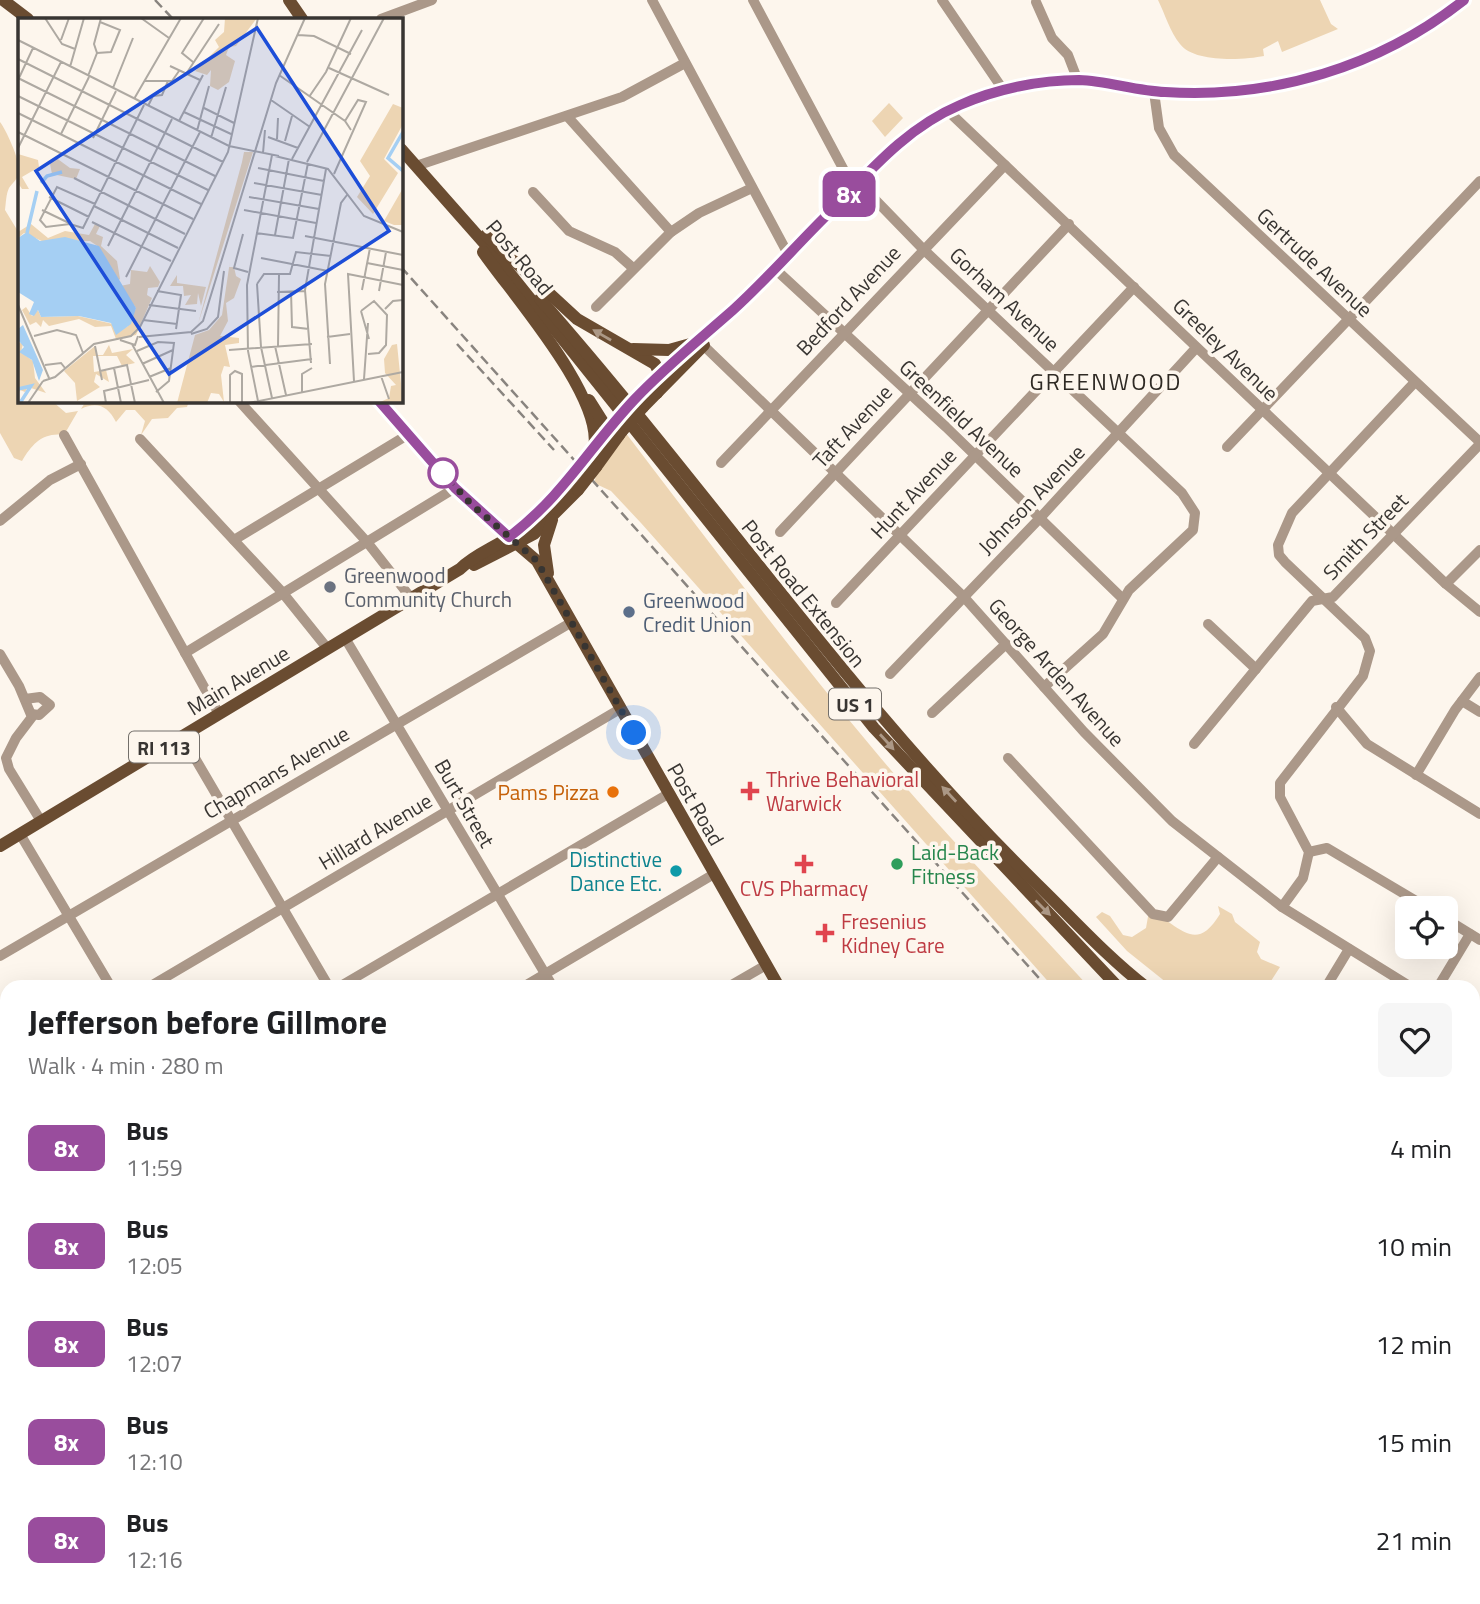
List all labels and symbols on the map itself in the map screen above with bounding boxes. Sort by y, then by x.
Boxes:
inset map [18,18,402,402]
line badge: 8x [818,171,880,217]
street label: Gertrude Avenue [1250,200,1380,324]
street label: Post Road [479,212,561,302]
street label: Bedford Avenue [788,238,908,362]
street label: Gorham Avenue [943,239,1067,359]
street label: Greeley Avenue [1166,290,1286,408]
one-way arrow [593,329,612,342]
street label: Greenfield Avenue [892,351,1032,485]
district label: GREENWOOD [1030,364,1182,399]
street label: Taft Avenue [805,377,899,475]
street label: Johnson Avenue [970,437,1092,561]
street label: Hunt Avenue [862,440,964,546]
unlabelled marker [428,458,458,488]
street label: Smith Street [1315,485,1415,587]
street label: Post Road Extension [734,512,874,674]
place label: Greenwood Community Church [344,559,512,615]
marker: Greenwood Community Church [322,579,338,595]
place label: Greenwood Credit Union [643,584,751,640]
street label: George Arden Avenue [981,590,1133,754]
marker: Greenwood Credit Union [621,604,637,620]
street label: Main Avenue [181,637,295,723]
road number: US 1 [829,688,881,720]
your location [616,715,651,750]
street label: Chapmans Avenue [197,717,355,827]
road number: RI 113 [129,732,199,762]
one-way arrow [878,733,894,750]
street label: Burt Street [427,753,504,854]
street label: Post Road [659,757,733,851]
place label: Thrive Behavioral Warwick [766,763,919,819]
place label: Pams Pizza [498,776,599,808]
marker: Thrive Behavioral Warwick [740,781,760,801]
street label: Hillard Avenue [312,784,438,878]
marker: Pams Pizza [605,784,621,800]
one-way arrow [942,786,958,803]
place label: Laid-Back Fitness [911,836,999,892]
place label: Distinctive Dance Etc. [569,843,662,899]
marker: CVS Pharmacy [796,856,812,872]
marker: Laid-Back Fitness [889,856,905,872]
marker: Distinctive Dance Etc. [668,863,684,879]
place label: CVS Pharmacy [740,872,868,904]
one-way arrow [1034,899,1051,915]
place label: Fresenius Kidney Care [841,905,945,961]
marker: Fresenius Kidney Care [815,923,835,943]

